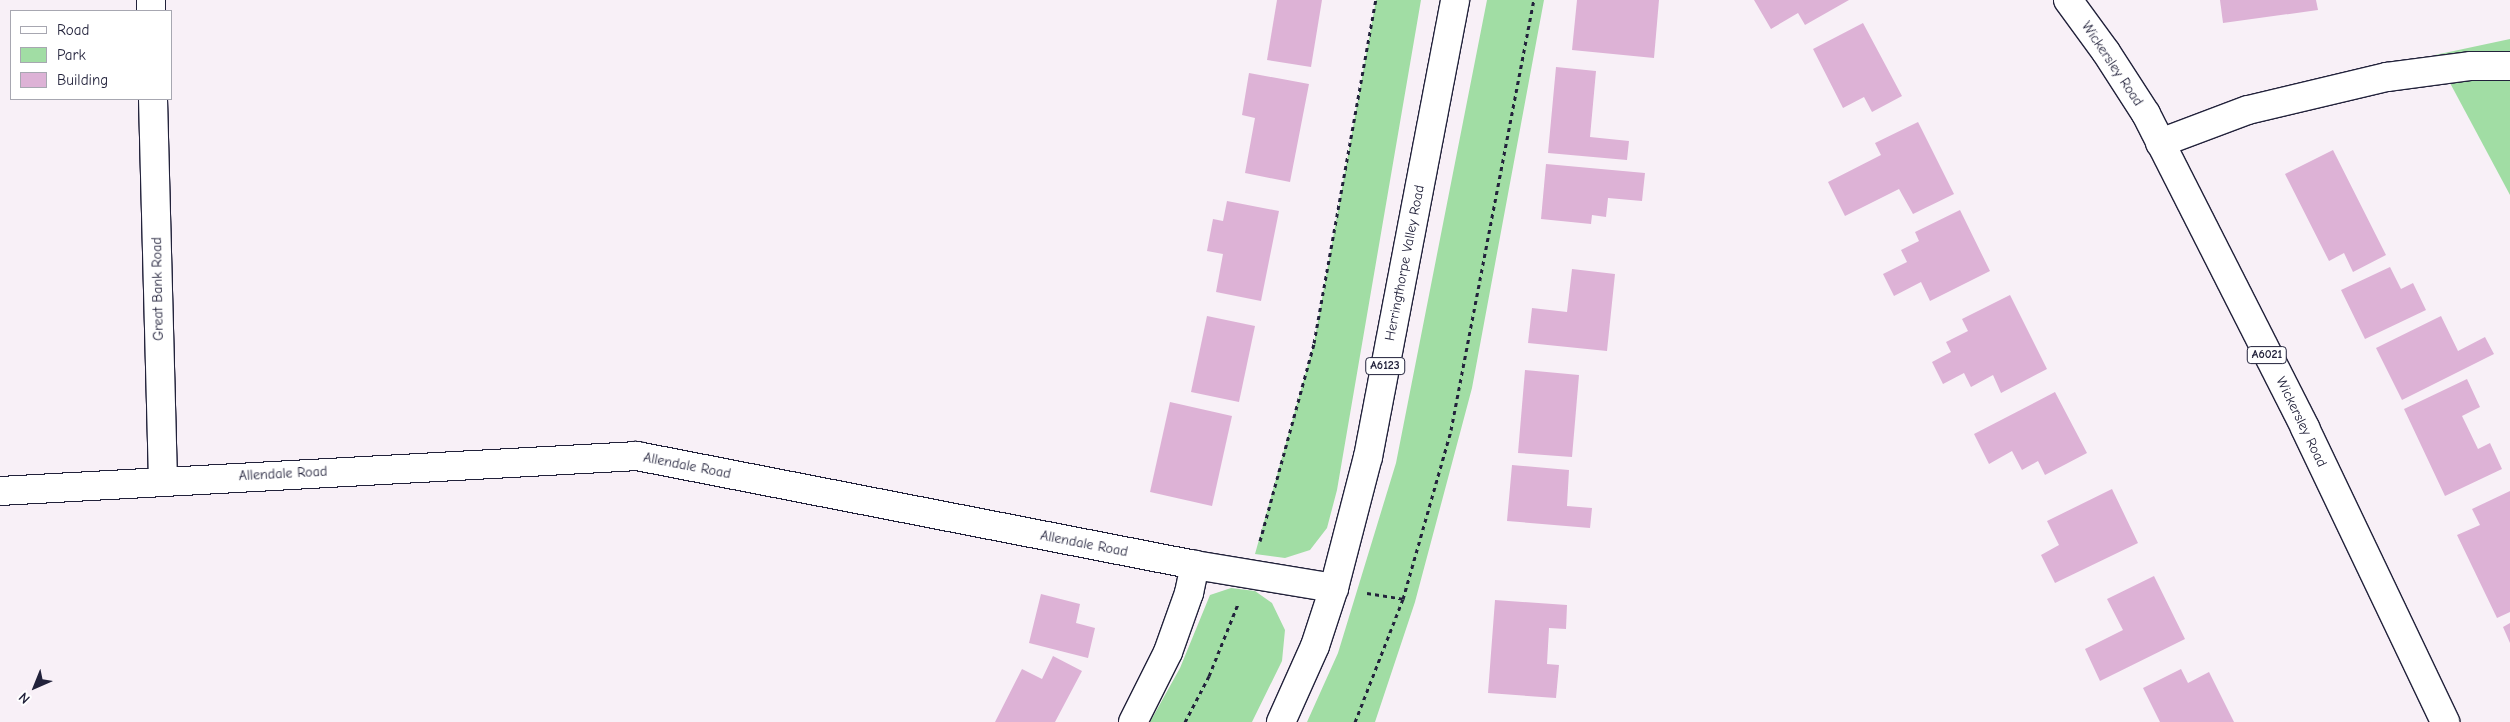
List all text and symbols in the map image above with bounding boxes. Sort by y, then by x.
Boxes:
legend [10,10,172,100]
street label: Wickersley Road [2078,19,2146,109]
text: Road [57,21,89,39]
text: Park [57,46,86,64]
text: Building [57,71,108,89]
street label: Herringthorpe Valley Road [1382,184,1428,342]
street label: Great Bank Road [149,237,167,341]
road number: A6021 [2246,346,2288,364]
road number: A6123 [1365,356,1405,376]
street label: Wickersley Road [2272,374,2330,470]
street label: Allendale Road [642,449,732,483]
street label: Allendale Road [238,463,328,485]
street label: Allendale Road [1039,527,1129,561]
north arrow [10,662,60,712]
text: N [15,689,33,707]

